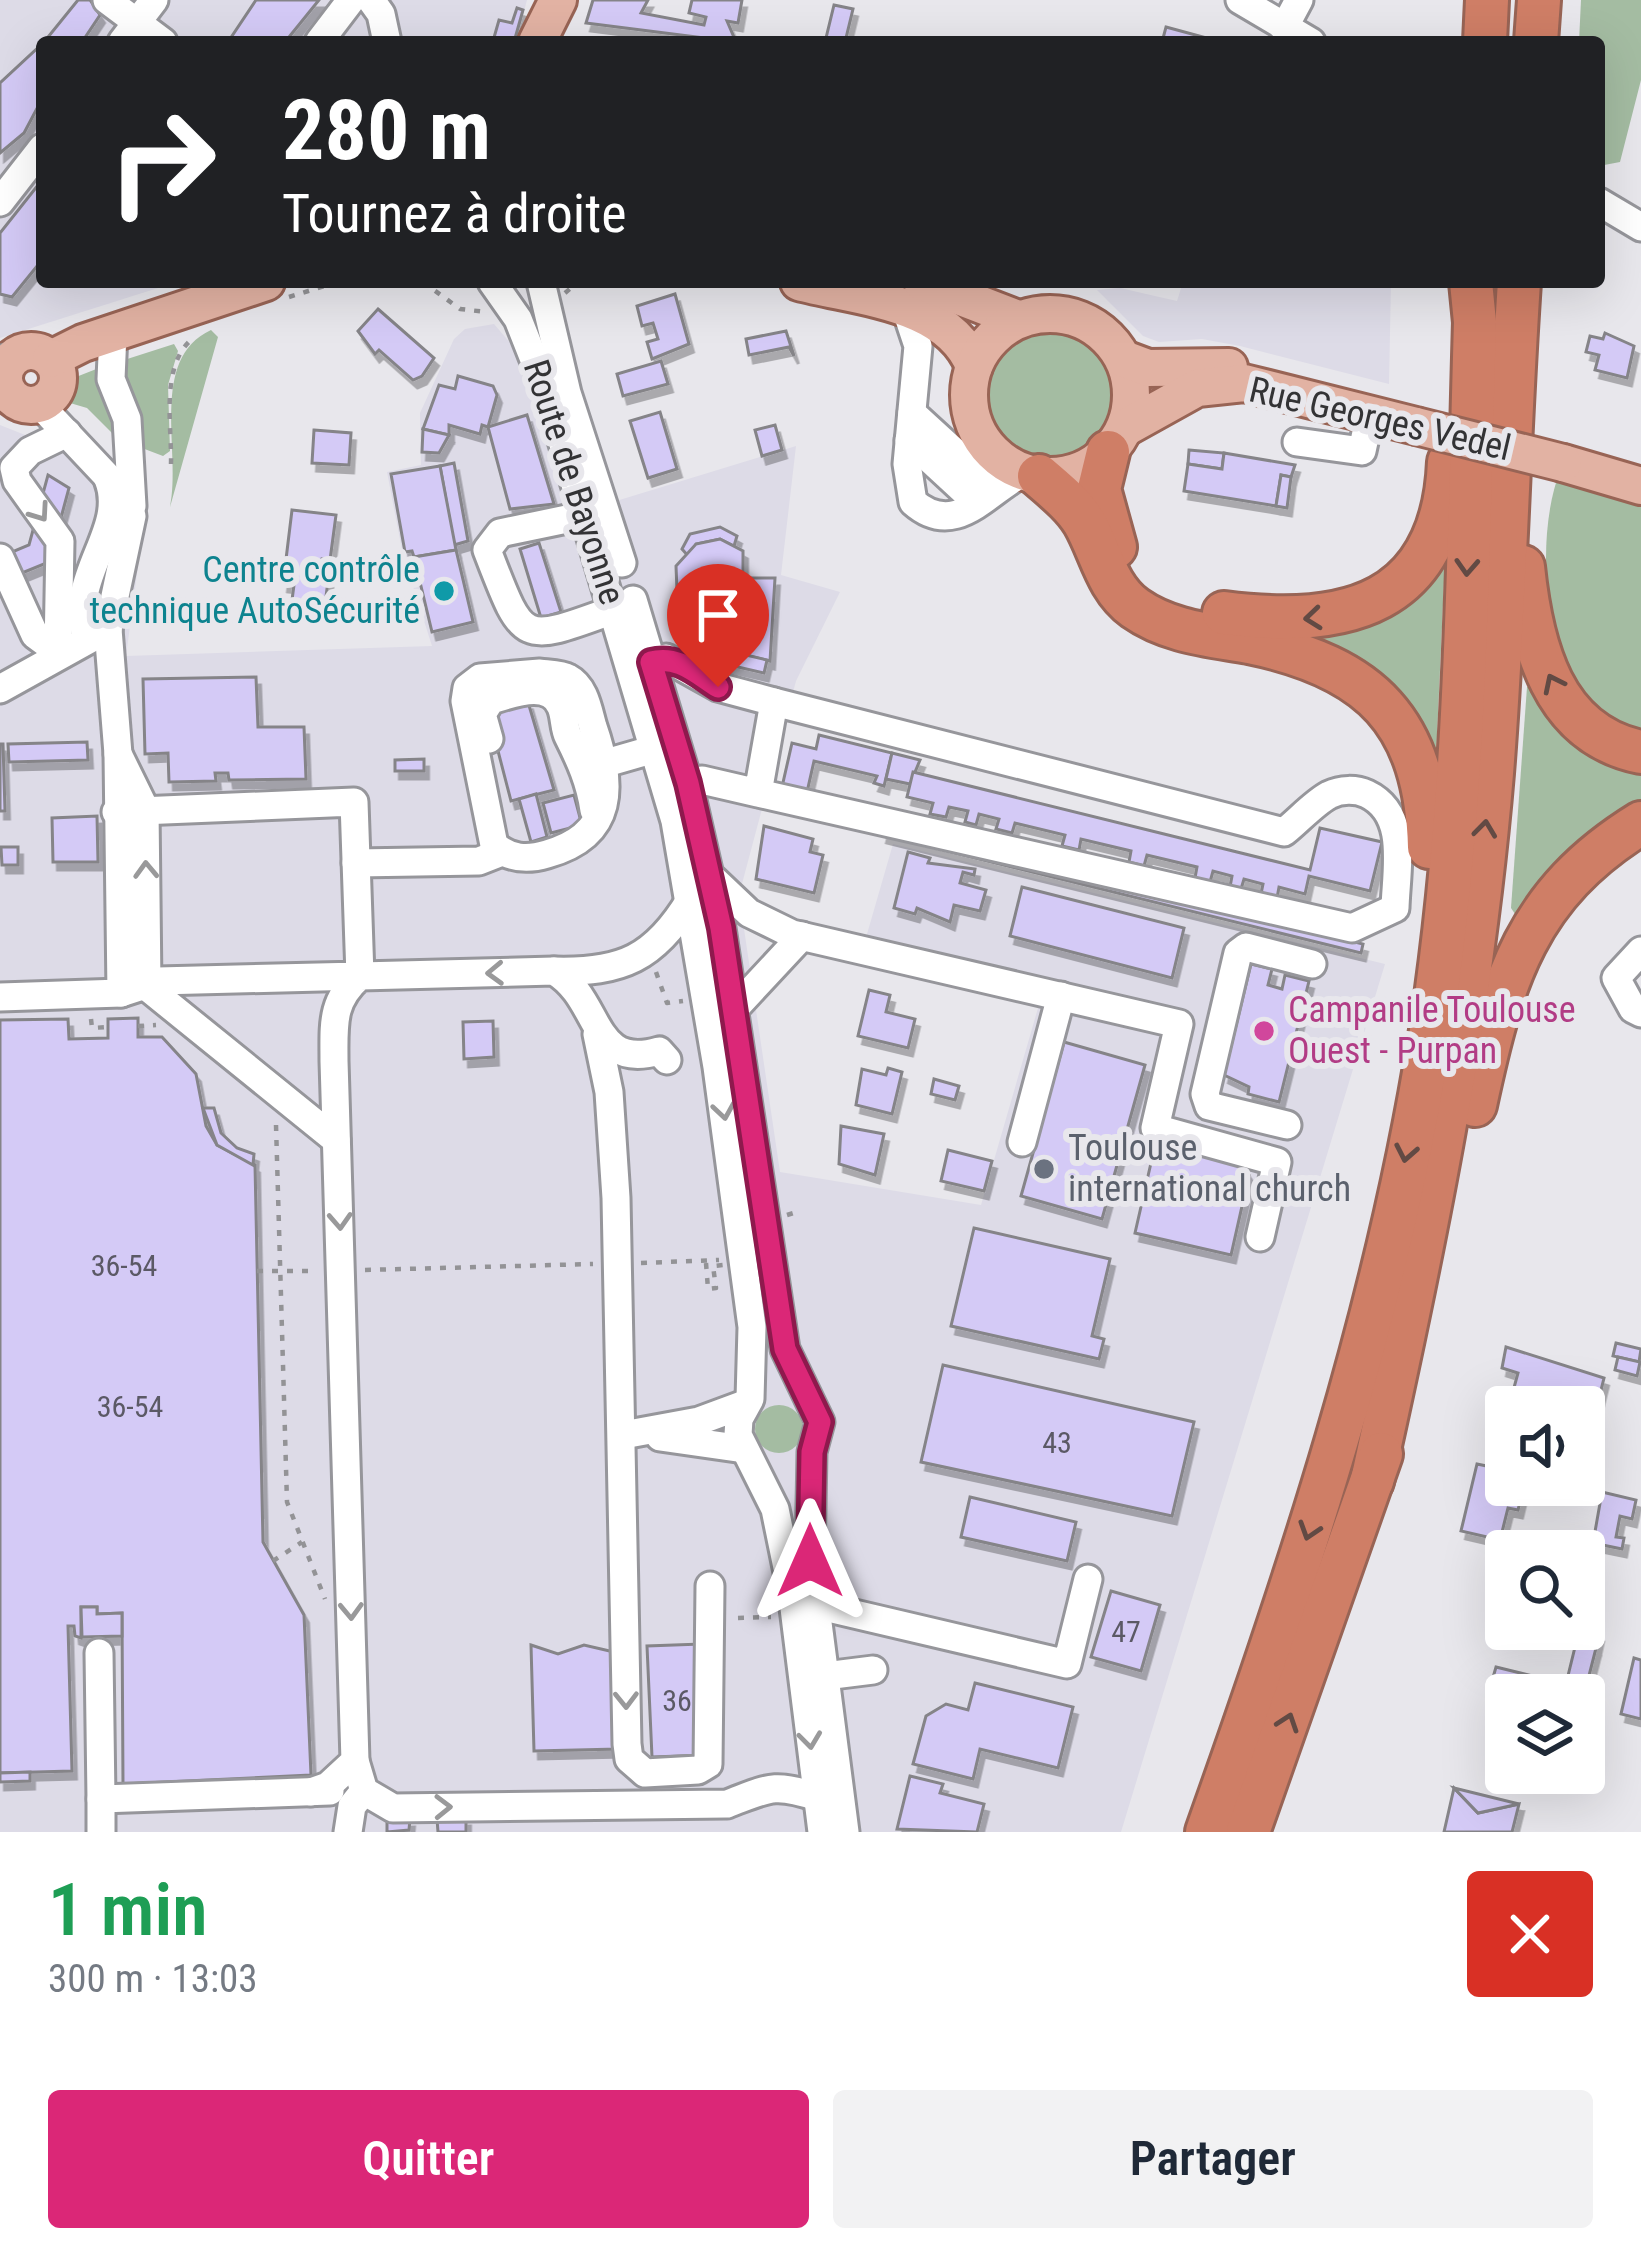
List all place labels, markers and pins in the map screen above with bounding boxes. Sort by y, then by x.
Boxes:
place label: Centre contrôle technique AutoSécurité [90,549,420,632]
pin [667,564,769,687]
marker: Centre contrôle technique AutoSécurité [431,578,457,604]
place label: Campanile Toulouse Ouest - Purpan [1288,989,1576,1072]
marker: Campanile Toulouse Ouest - Purpan [1251,1018,1277,1044]
place label: Toulouse international church [1068,1127,1351,1210]
marker: Toulouse international church [1031,1156,1057,1182]

